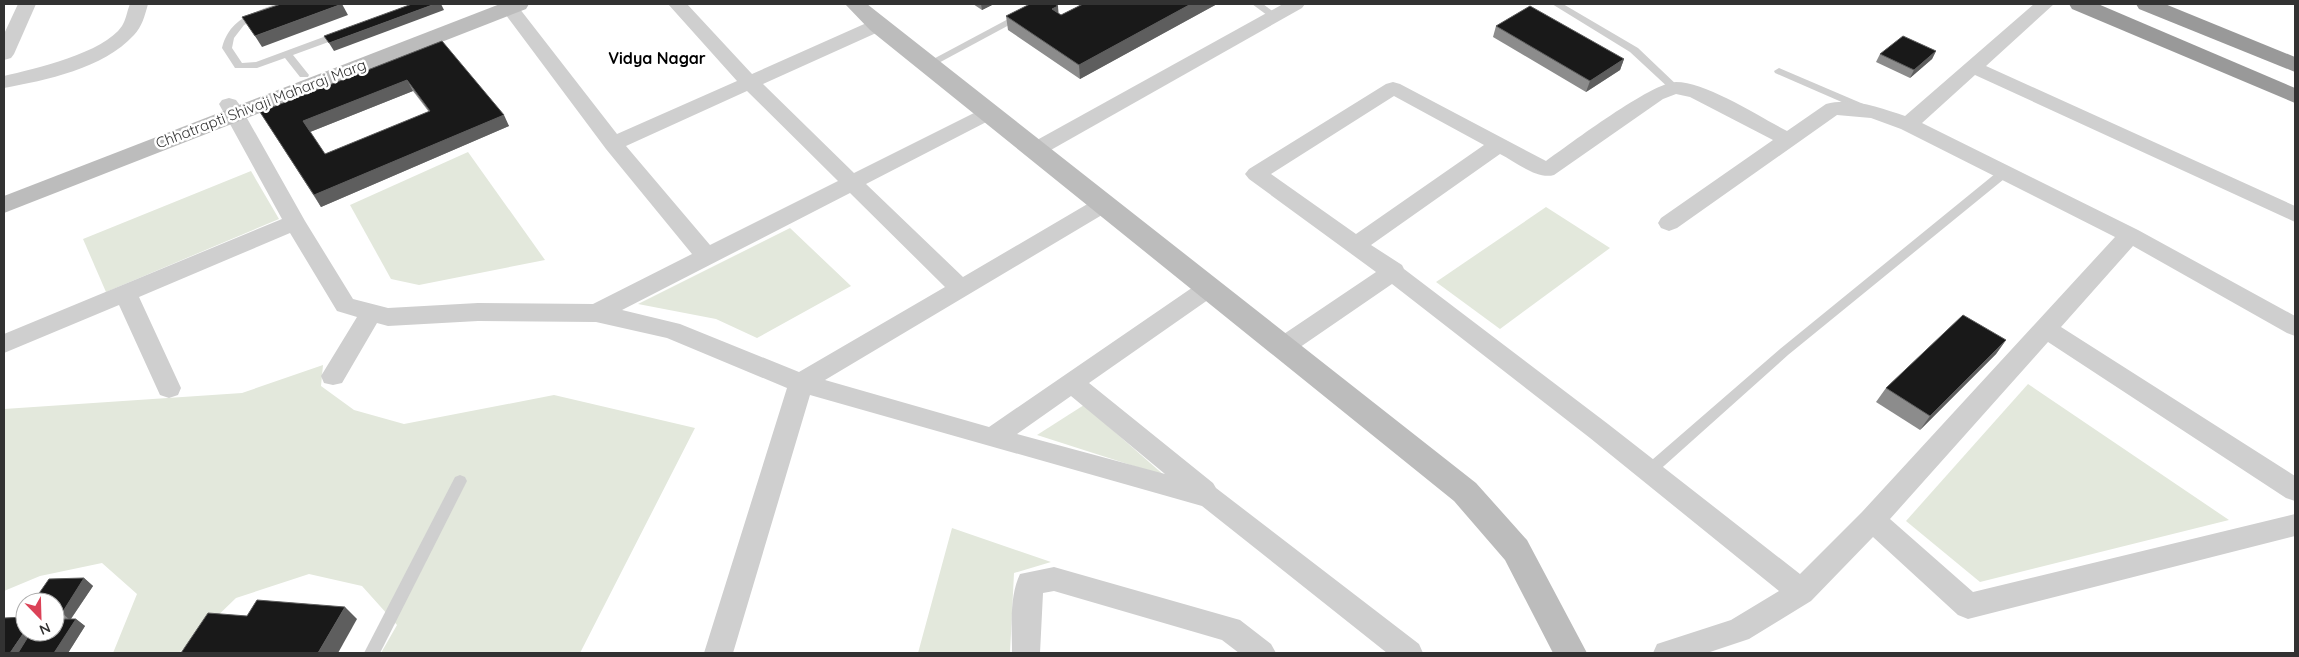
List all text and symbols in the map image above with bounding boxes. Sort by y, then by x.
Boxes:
district label: Vidya Nagar [608,48,706,68]
street label: Chhatrapti Shivaji Maharaj Marg [153,55,369,153]
north arrow [15,592,65,642]
text: N [37,619,53,639]

